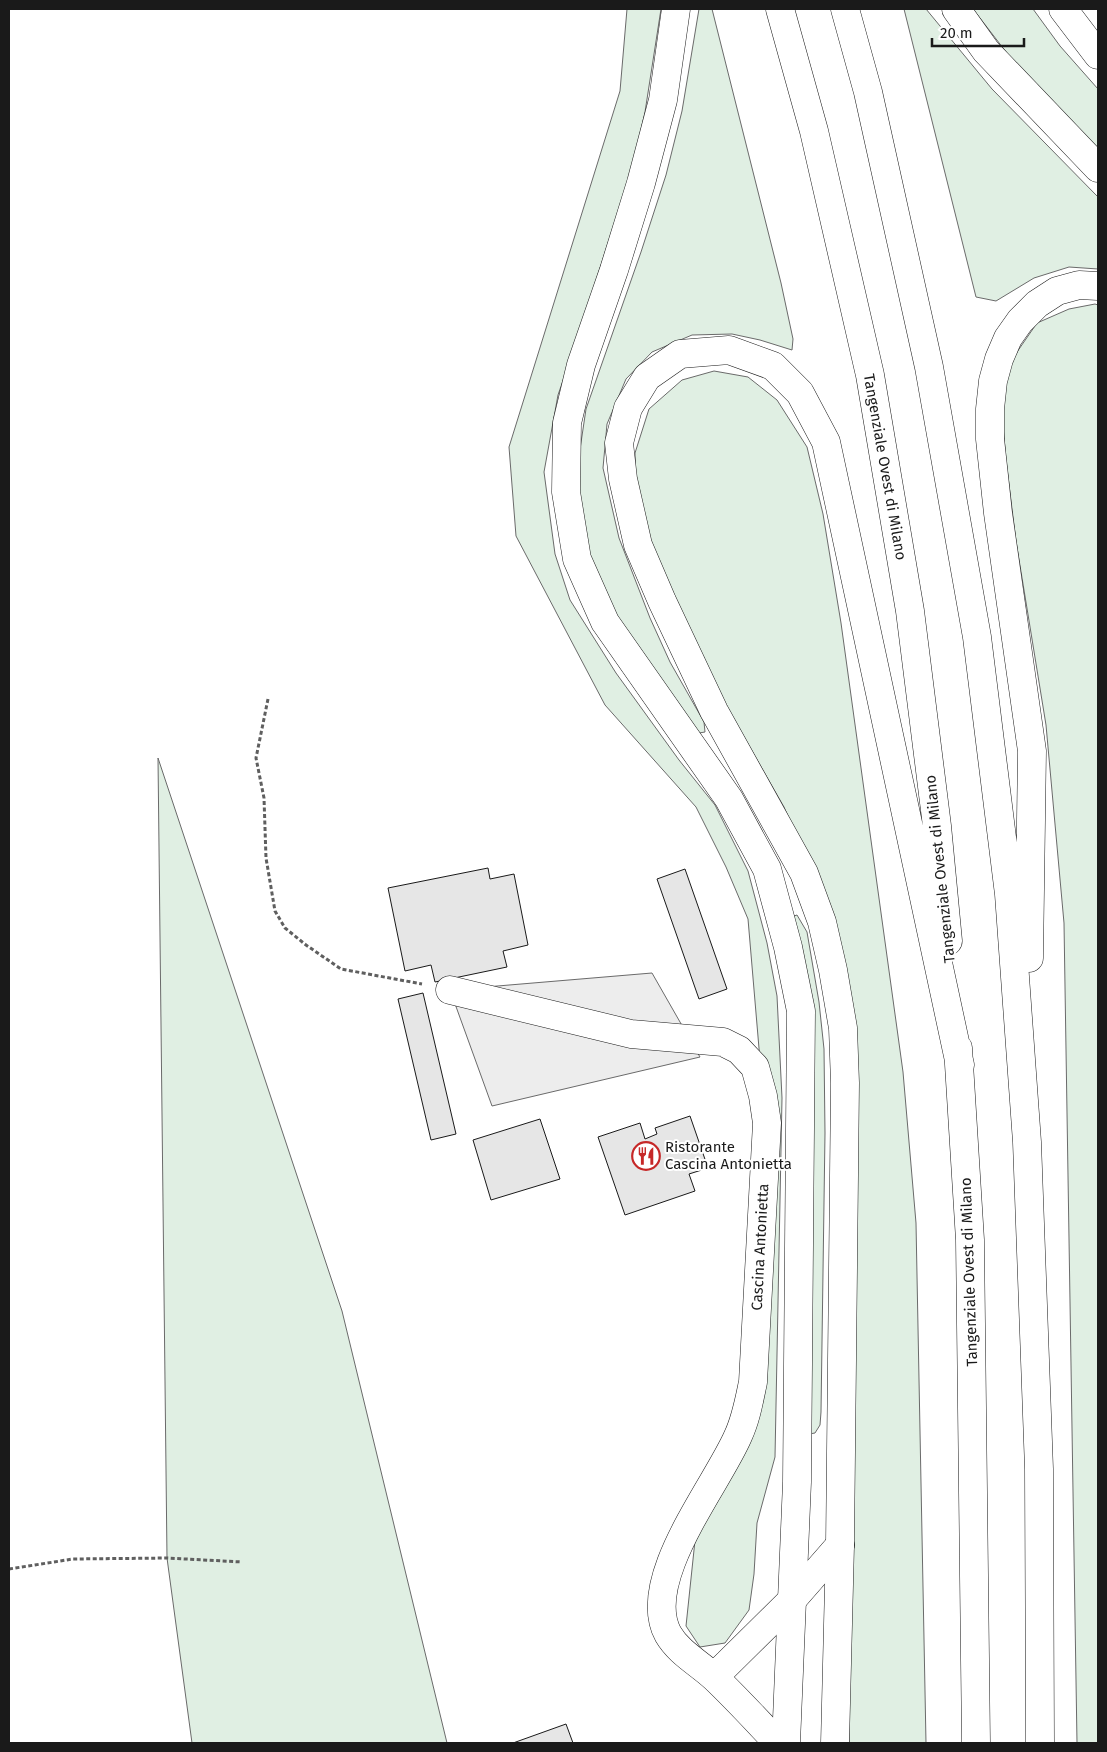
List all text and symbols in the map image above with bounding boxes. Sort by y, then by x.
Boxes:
scale bar [932,15,1024,47]
text: 20 m [940,24,973,42]
street label: Tangenziale Ovest di Milano [860,372,910,562]
street label: Tangenziale Ovest di Milano [921,774,959,964]
place label: Ristorante Cascina Antonietta [665,1138,792,1173]
restaurant icon: Ristorante Cascina Antonietta [631,1141,661,1171]
street label: Tangenziale Ovest di Milano [957,1177,981,1367]
street label: Cascina Antonietta [748,1183,772,1311]

